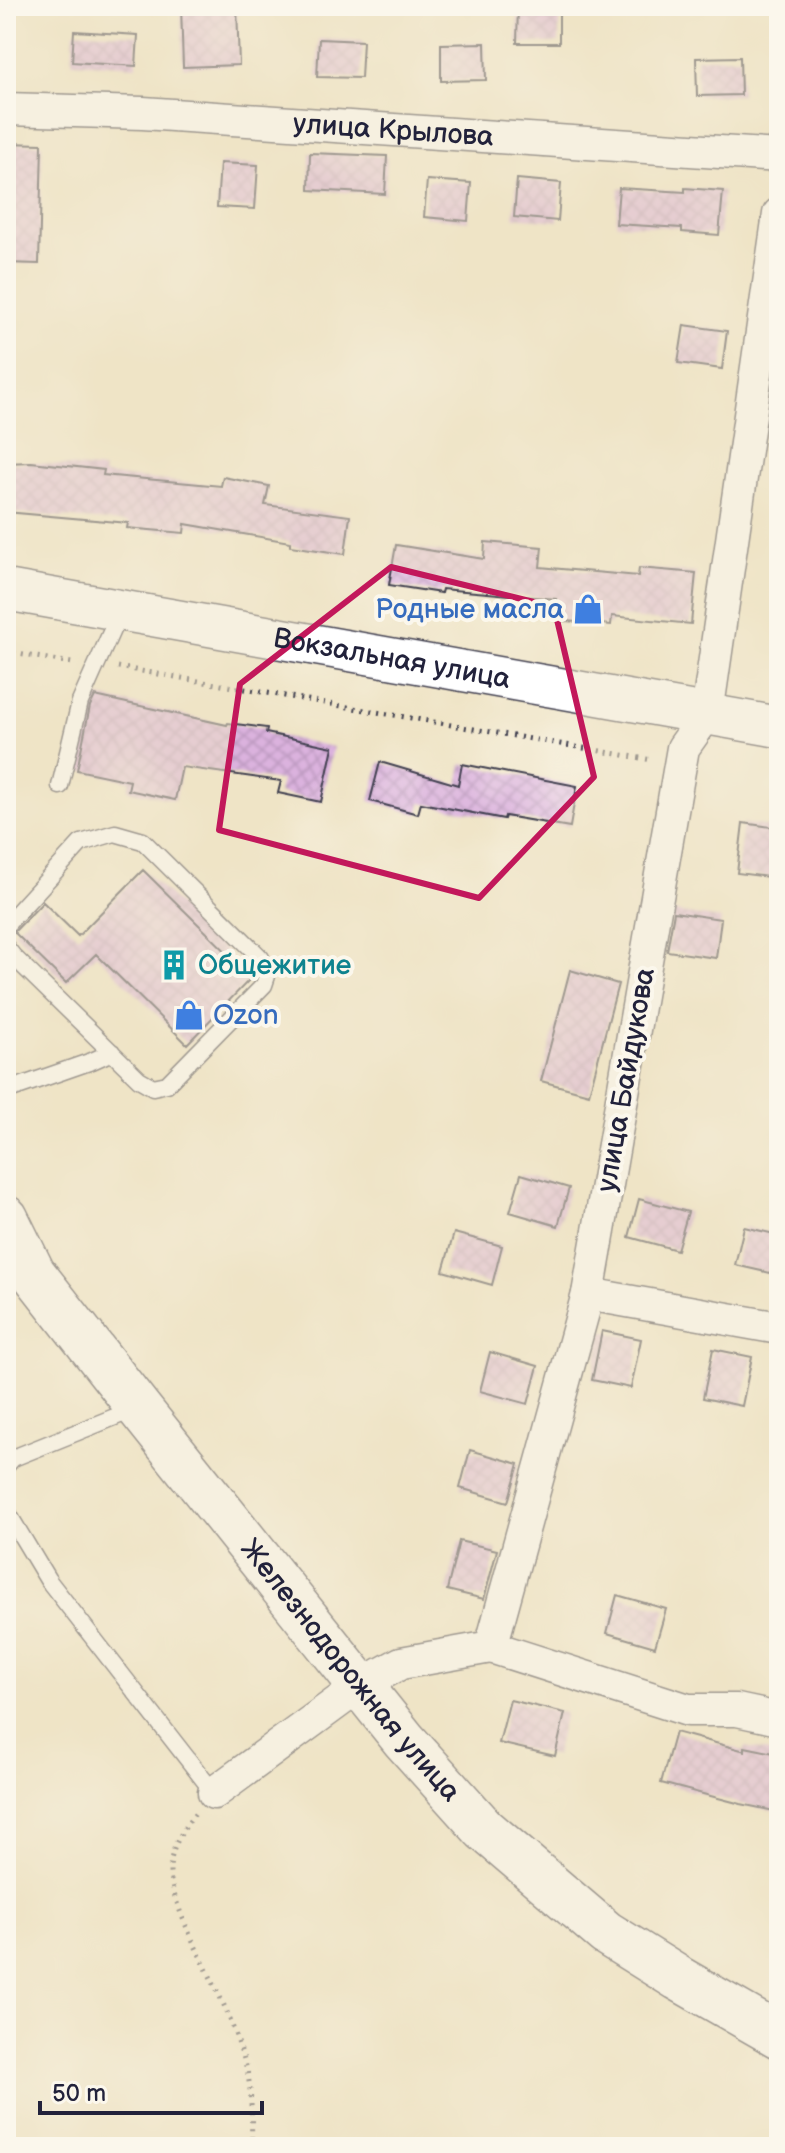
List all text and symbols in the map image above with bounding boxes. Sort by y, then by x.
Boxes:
street label: улица Крылова [292,107,495,153]
shop icon: Родные масла [571,592,605,626]
place label: Родные масла [375,593,564,626]
street label: Вокзальная улица [271,621,514,696]
building icon: Общежитие [157,948,191,982]
place label: Общежитие [198,949,351,982]
street label: улица Байдукова [590,965,662,1195]
shop icon: Ozon [172,998,206,1032]
place label: Ozon [213,999,279,1032]
street label: Железнодорожная улица [234,1533,468,1808]
scale bar [40,2065,262,2115]
text: 50 m [52,2079,106,2108]

